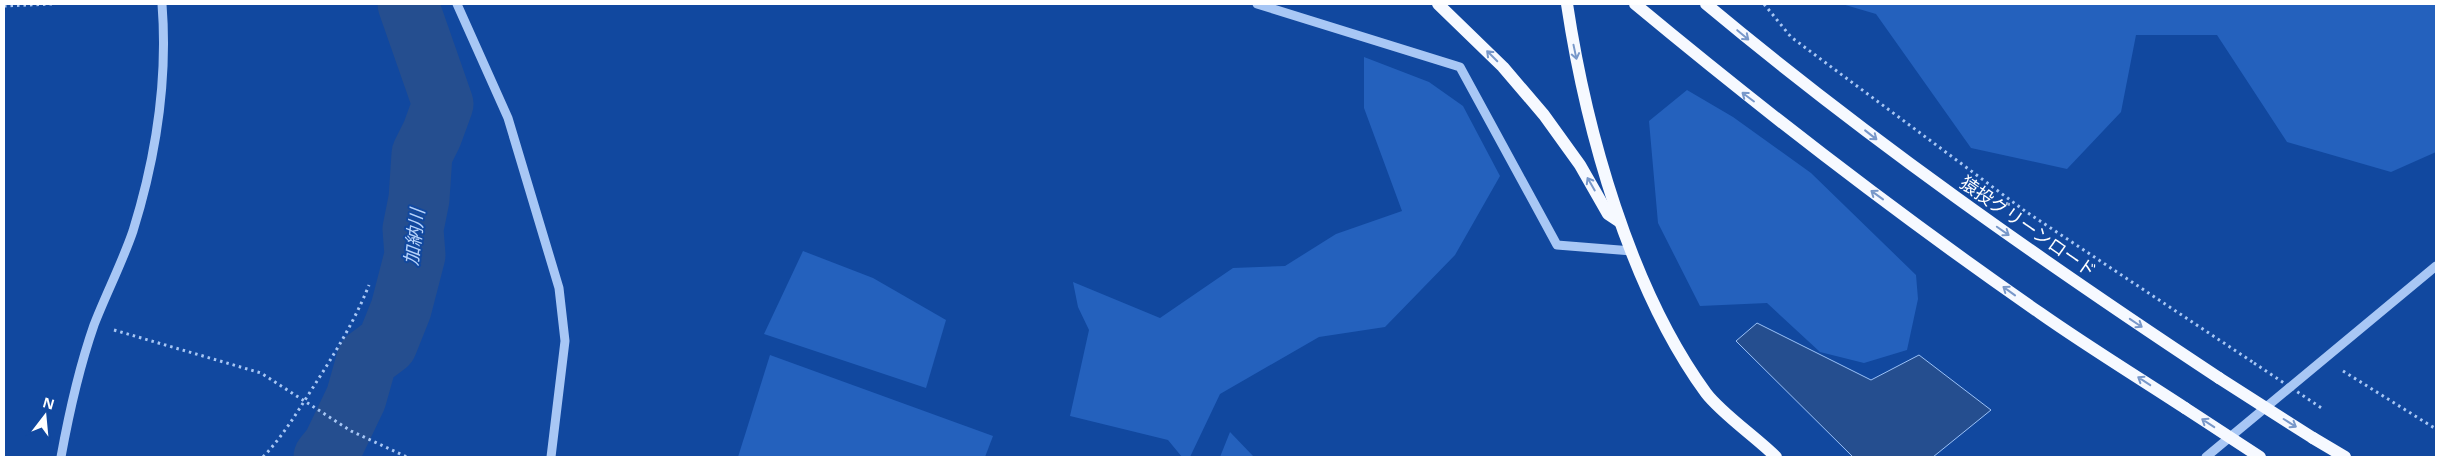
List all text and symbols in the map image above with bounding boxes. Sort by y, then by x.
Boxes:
one-way arrow [1737,29,1750,41]
one-way arrow [1570,43,1580,59]
one-way arrow [1486,49,1498,62]
one-way arrow [1742,91,1755,102]
one-way arrow [1864,130,1877,141]
street label: 猿投グリーンロード [1956,170,2101,282]
one-way arrow [1585,177,1595,192]
one-way arrow [1871,190,1884,201]
water label: 加納川 [398,205,431,267]
one-way arrow [1995,226,2009,236]
one-way arrow [2002,286,2016,296]
one-way arrow [2129,318,2143,328]
one-way arrow [2137,376,2151,387]
north arrow [20,391,70,441]
text: N [41,392,57,414]
one-way arrow [2201,418,2215,428]
one-way arrow [2282,418,2296,428]

